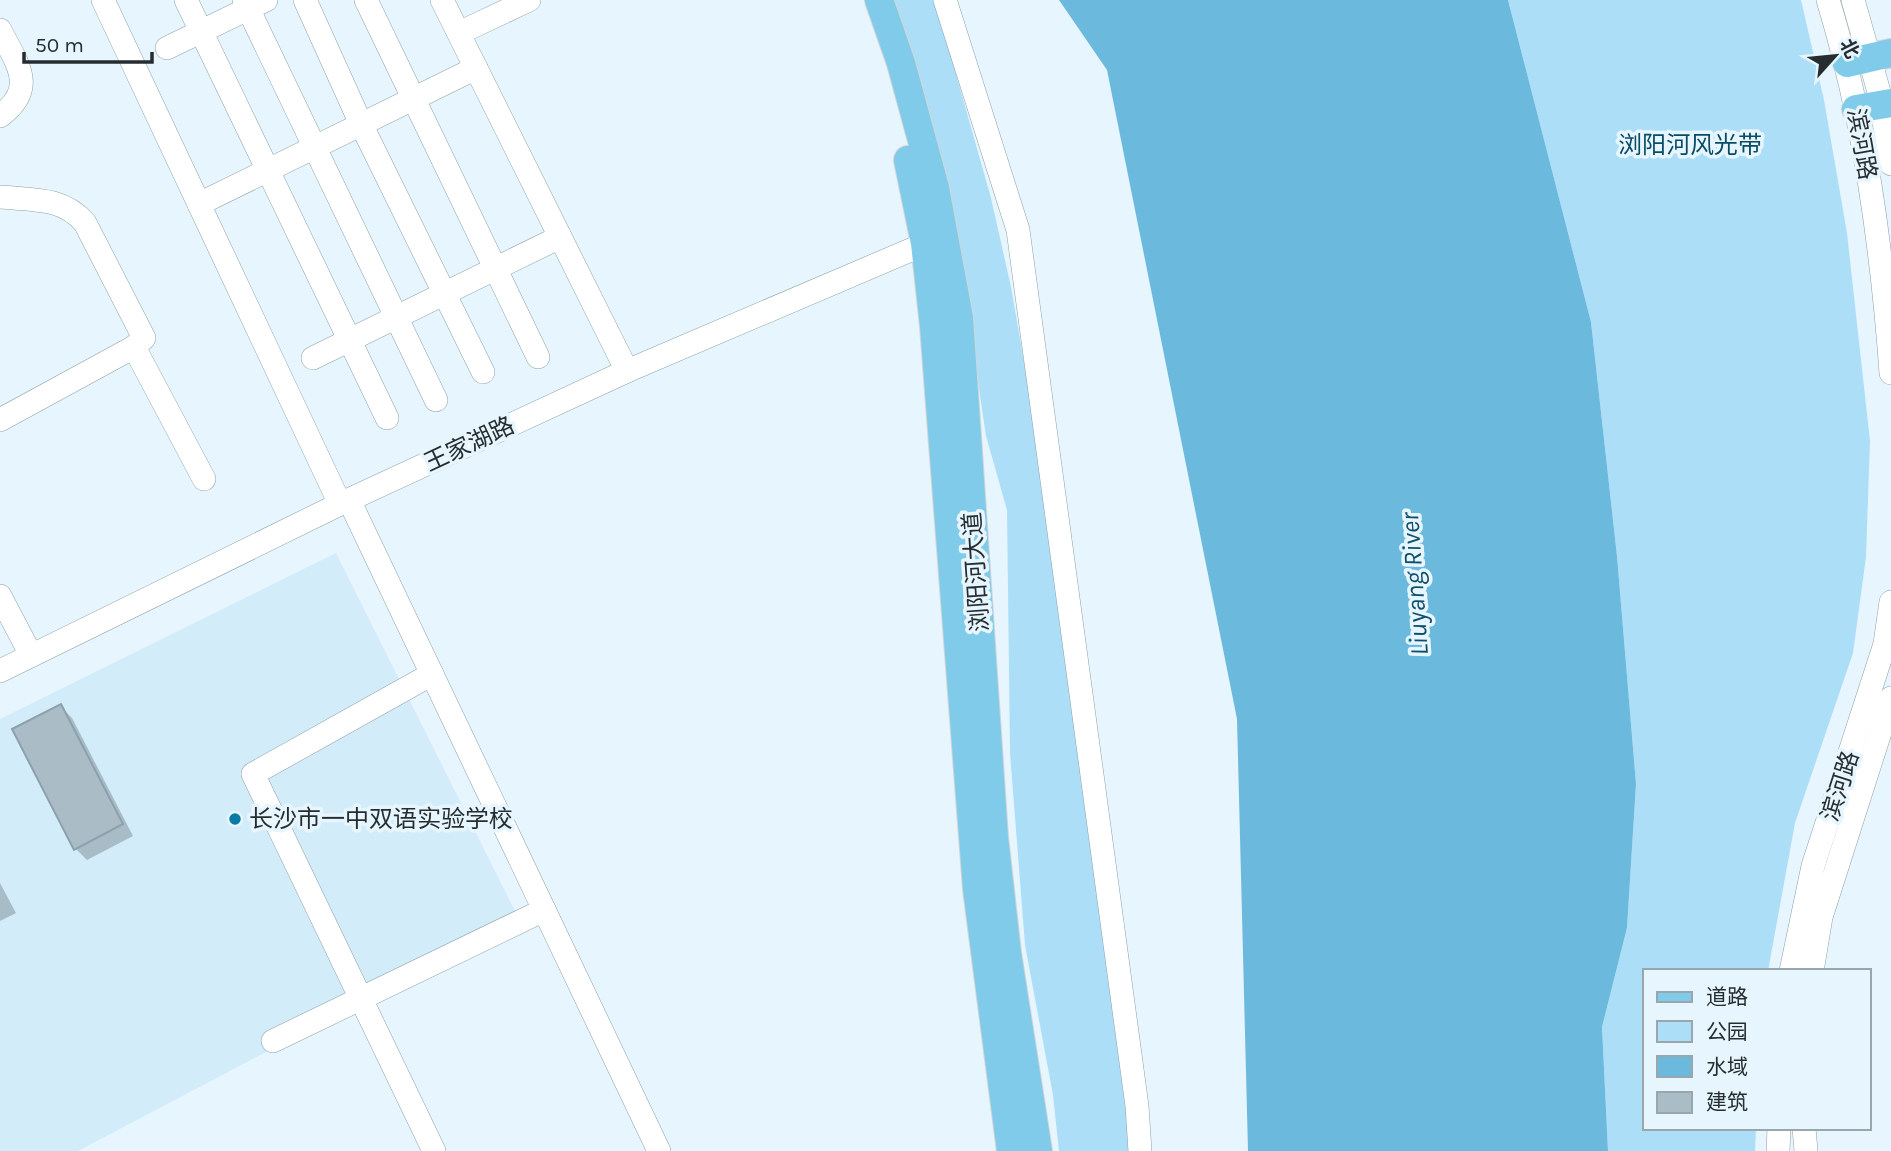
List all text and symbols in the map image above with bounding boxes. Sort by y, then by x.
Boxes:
scale bar [24,21,152,65]
north arrow [1800,21,1870,91]
text: 50 m [35,33,84,57]
text: 北 [1835,35,1863,62]
street label: 滨河路 [1842,106,1882,182]
park label: 浏阳河风光带 [1618,131,1762,159]
street label: 王家湖路 [420,411,518,477]
water label: Liuyang River [1394,510,1435,657]
street label: 浏阳河大道 [958,511,994,633]
street label: 滨河路 [1816,747,1864,825]
place label: 长沙市一中双语实验学校 [249,805,513,833]
marker: 长沙市一中双语实验学校 [227,811,243,827]
legend [1643,969,1870,1130]
text: 道路 [1706,985,1748,1009]
text: 公园 [1706,1020,1748,1044]
text: 水域 [1706,1055,1748,1079]
text: 建筑 [1706,1090,1748,1114]

